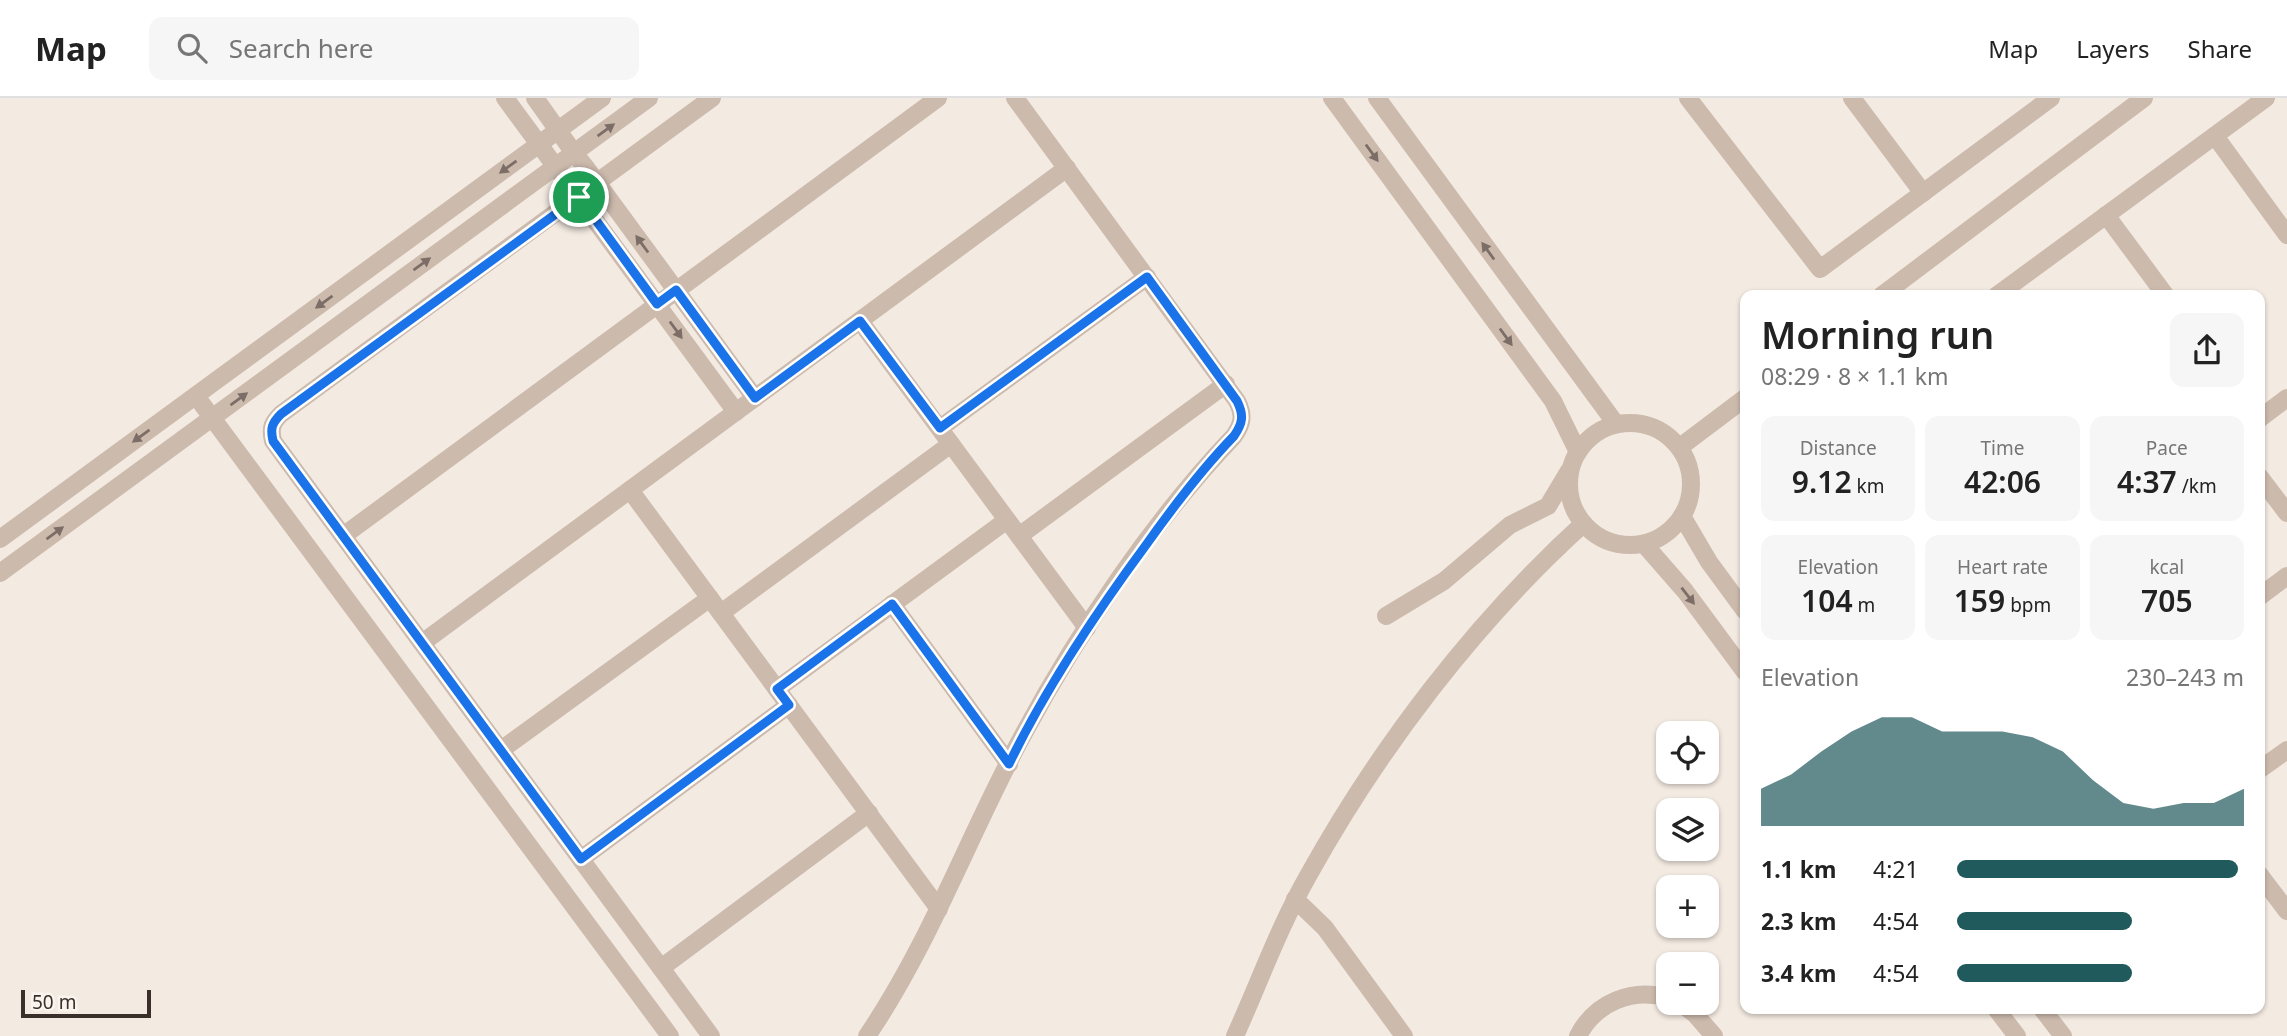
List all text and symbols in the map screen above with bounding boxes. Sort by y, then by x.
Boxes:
search box [149,17,639,80]
text: Map [35,26,107,71]
icon: search [173,29,211,67]
text: Search here [229,30,373,66]
text: Map [1988,32,2038,65]
text: Layers [2076,32,2150,65]
text: Share [2188,32,2252,65]
one-way arrow [597,123,615,137]
one-way arrow [1365,144,1379,162]
one-way arrow [499,160,517,175]
pin [549,167,609,227]
icon: arrive [560,178,598,216]
one-way arrow [636,235,650,253]
one-way arrow [1481,242,1495,260]
one-way arrow [413,257,431,271]
one-way arrow [315,295,333,309]
text: Morning run [1761,308,1994,360]
button: share [2170,313,2244,387]
one-way arrow [669,321,683,340]
one-way arrow [1499,328,1513,346]
text: 08:29 · 8 × 1.1 km [1761,360,1948,392]
one-way arrow [229,391,247,406]
one-way arrow [132,429,150,443]
text: Distance [1800,435,1877,461]
text: Time [1981,435,2024,461]
text: Pace [2146,435,2188,461]
text: 9.12 [1792,461,1852,502]
text: 42:06 [1964,461,2041,502]
text: 4:37 [2117,461,2177,502]
text: km [1852,473,1884,499]
text: /km [2177,473,2217,499]
one-way arrow [46,526,64,540]
text: Elevation [1798,554,1879,580]
text: Heart rate [1957,554,2048,580]
text: kcal [2149,554,2184,580]
text: 104 [1801,580,1853,621]
text: 159 [1954,580,2005,621]
text: 705 [2141,580,2193,621]
one-way arrow [1681,587,1695,605]
text: m [1853,592,1875,618]
text: bpm [2005,592,2051,618]
text: Elevation [1761,661,1859,693]
text: 230–243 m [2126,661,2244,693]
map controls [1656,721,1719,1015]
button: locate [1656,721,1719,784]
button: layers [1656,798,1719,861]
text: 1.1 km [1761,853,1836,885]
text: 4:21 [1873,853,1919,885]
button: + [1656,875,1719,938]
text: 2.3 km [1761,905,1836,937]
text: 4:54 [1873,905,1919,937]
button: − [1656,952,1719,1015]
text: 3.4 km [1761,957,1836,989]
text: 4:54 [1873,957,1919,989]
scale bar [21,987,150,1019]
text: 50 m [32,989,76,1015]

